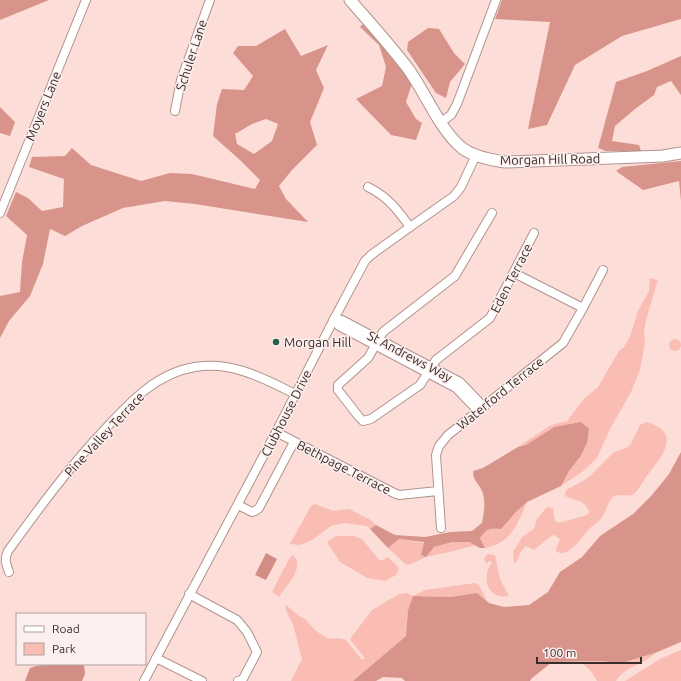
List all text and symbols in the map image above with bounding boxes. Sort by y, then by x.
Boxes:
street label: Schuler Lane [173,18,209,92]
street label: Moyers Lane [23,69,63,143]
street label: Morgan Hill Road [500,151,600,167]
street label: Eden Terrace [488,241,534,315]
street label: St Andrews Way [365,328,455,384]
place label: Morgan Hill [284,335,352,349]
marker: Morgan Hill [271,337,281,347]
street label: Waterford Terrace [454,354,546,432]
street label: Clubhouse Drive [258,367,314,459]
street label: Pine Valley Terrace [61,389,147,479]
street label: Bethpage Terrace [295,437,393,497]
legend [16,613,146,665]
text: Road [52,622,80,635]
scale bar [537,639,641,665]
text: Park [52,642,76,655]
text: 100 m [543,646,576,659]

